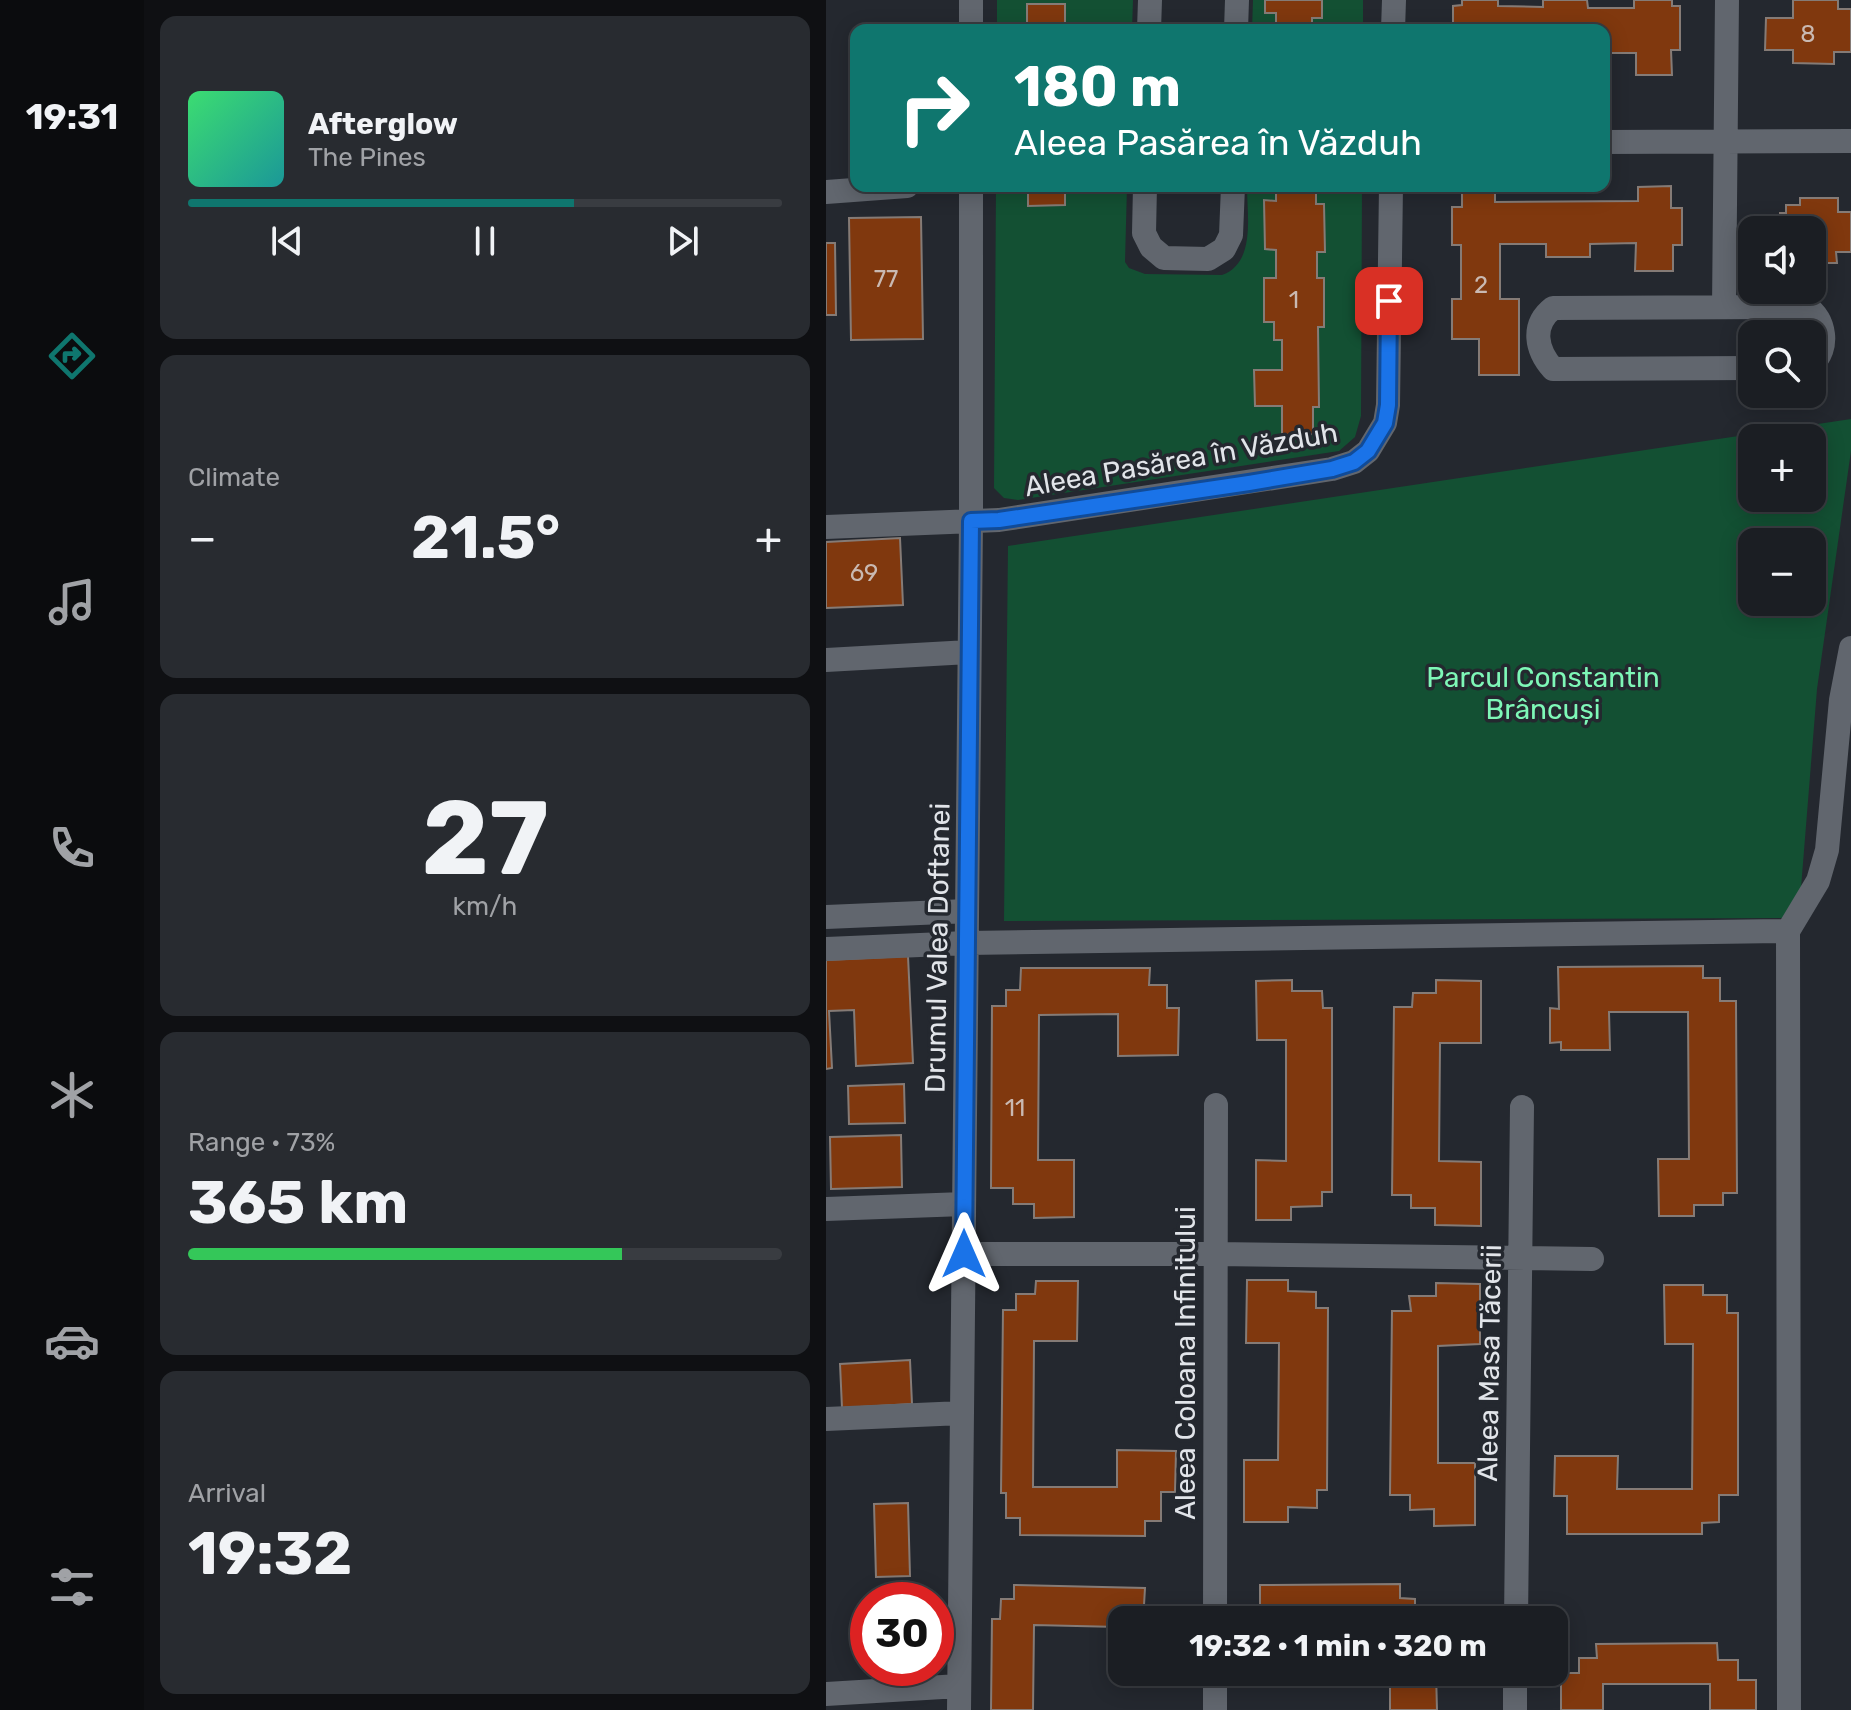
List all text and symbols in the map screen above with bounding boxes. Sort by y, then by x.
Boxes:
house number: 8 [1800,20,1816,48]
text: 180 m [1014,54,1181,120]
icon: right [882,56,986,160]
text: 19:31 [26,95,118,138]
text: Afterglow [308,106,458,142]
text: Aleea Pasărea în Văzduh [1014,121,1422,164]
text: The Pines [308,142,426,173]
map controls [1738,216,1826,616]
button: sound [1738,216,1826,304]
icon: previous [265,219,309,263]
icon: pause [463,219,507,263]
icon: next [661,219,705,263]
house number: 77 [874,265,898,293]
pin [1355,267,1423,335]
house number: 2 [1474,271,1488,299]
icon: arrive [1367,279,1411,323]
house number: 1 [1289,286,1299,314]
button: search [1738,320,1826,408]
icon: directions [44,328,100,384]
street label: Aleea Pasărea în Văzduh [1022,416,1340,503]
button: + [1738,424,1826,512]
text: Climate [188,462,280,493]
text: 21.5° [411,502,560,573]
text: − [188,512,217,564]
text: + [755,512,782,564]
button: − [1738,528,1826,616]
house number: 69 [850,559,878,587]
icon: music [44,574,100,630]
park label: Parcul Constantin Brâncuși [1426,661,1660,726]
text: 27 [421,777,549,900]
street label: Drumul Valea Doftanei [918,803,957,1093]
icon: phone [44,820,100,876]
text: km/h [453,891,517,922]
icon: climate [44,1067,100,1123]
house number: 11 [1005,1094,1025,1122]
text: Range · 73% [188,1127,335,1158]
text: 365 km [188,1167,408,1238]
street label: Aleea Coloana Infinitului [1169,1206,1202,1520]
position arrow [922,1212,1006,1296]
street label: Aleea Masa Tăcerii [1471,1244,1508,1482]
icon: car [44,1313,100,1369]
text: Arrival [188,1478,266,1509]
text: 19:32 [188,1518,352,1589]
icon: filters [44,1559,100,1615]
speed limit sign: 30 [850,1582,954,1686]
text: 19:32 · 1 min · 320 m [1189,1628,1487,1664]

